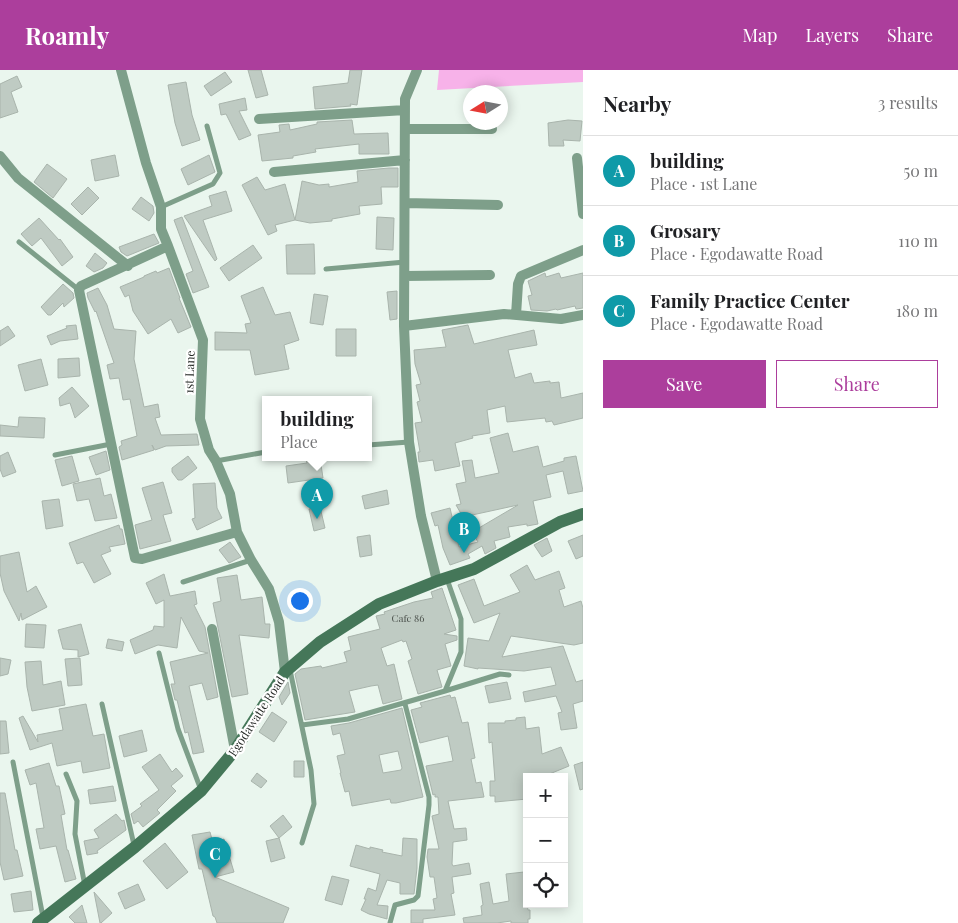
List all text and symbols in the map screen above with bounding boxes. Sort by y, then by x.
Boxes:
text: Roamly [25,19,109,51]
text: Map [742,23,777,47]
text: Layers [805,23,859,47]
text: Share [887,23,933,47]
north arrow [463,85,508,130]
text: Nearby [603,89,672,117]
text: 3 results [878,92,938,113]
text: building [650,147,724,173]
text: A [614,160,624,181]
text: 50 m [904,160,938,181]
text: Place · 1st Lane [650,173,757,194]
text: Grosary [650,217,721,243]
text: B [614,230,624,251]
text: 110 m [898,230,938,251]
text: Place · Egodawatte Road [650,243,823,264]
text: Family Practice Center [650,287,850,313]
text: C [613,300,625,321]
text: 180 m [896,300,938,321]
text: Place · Egodawatte Road [650,313,823,334]
street label: 1st Lane [180,350,198,394]
button: Save [603,360,766,408]
button: Share [776,360,938,408]
popup [262,396,372,461]
text: building [280,405,354,431]
text: Place [280,431,318,452]
pin: A [301,478,333,519]
pin: B [448,512,480,553]
your location [287,588,313,614]
house number: Cafe 86 [392,611,424,625]
street label: Egodawatte Road [224,673,288,759]
map controls [523,773,568,908]
button: + [523,773,568,818]
button: − [523,818,568,863]
pin: C [199,837,231,878]
button: locate [523,863,568,908]

